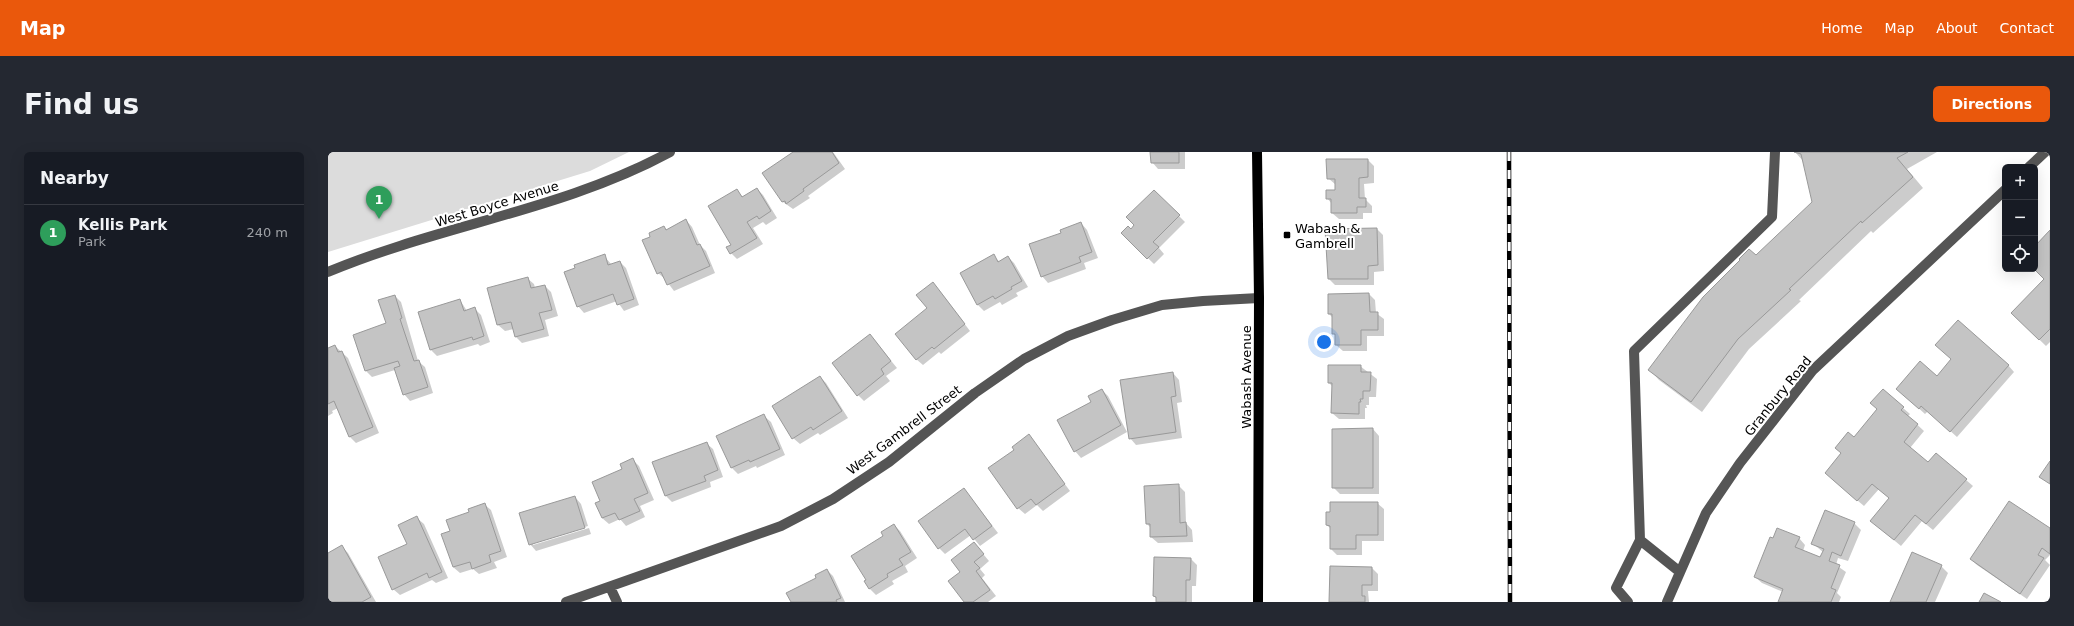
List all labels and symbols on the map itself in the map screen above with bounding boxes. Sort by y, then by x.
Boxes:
street label: West Boyce Avenue [433,178,561,230]
pin: 1 [366,186,392,219]
place label: Wabash & Gambrell [1295,221,1361,251]
marker: Wabash & Gambrell [1282,230,1292,240]
street label: Wabash Avenue [1239,325,1254,429]
your location [1314,332,1334,352]
street label: Granbury Road [1741,353,1815,439]
street label: West Gambrell Street [844,382,964,478]

